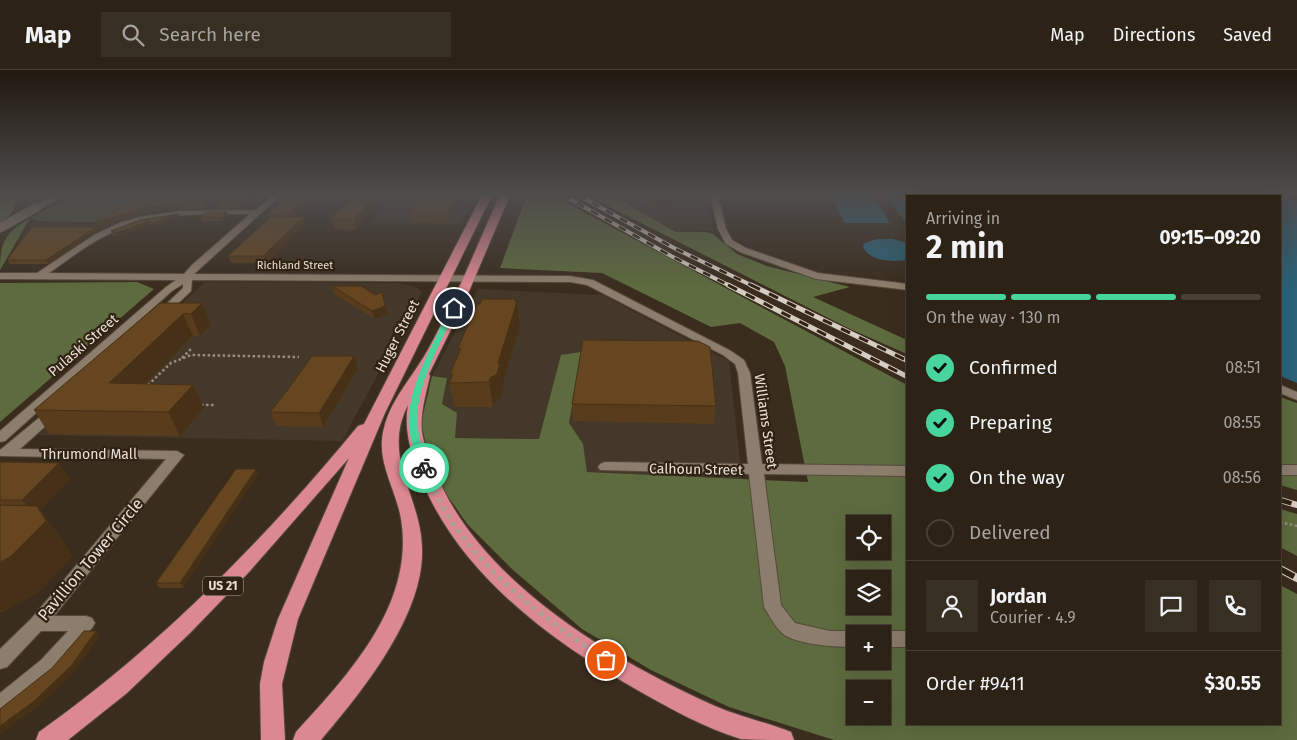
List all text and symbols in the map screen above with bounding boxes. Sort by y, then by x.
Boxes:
search box [101,12,451,57]
text: Map [25,21,71,49]
icon: search [119,21,147,49]
text: Search here [159,23,261,46]
text: Map [1050,24,1085,46]
text: Directions [1113,24,1195,46]
text: Saved [1223,24,1272,46]
text: Arriving in [926,209,1000,228]
text: 09:15–09:20 [1160,226,1261,249]
text: 2 min [926,228,1005,266]
street label: Richland Street [257,259,333,272]
pin [433,287,475,329]
icon: home [440,294,468,322]
street label: Huger Street [372,296,423,375]
text: On the way · 130 m [926,308,1061,327]
street label: Pulaski Street [45,310,122,380]
icon: check [926,354,954,382]
text: Confirmed [969,356,1058,379]
text: 08:51 [1225,358,1261,377]
street label: Williams Street [750,373,781,470]
icon: check [926,409,954,437]
text: Preparing [969,411,1052,434]
text: 08:55 [1223,413,1261,432]
courier [399,443,449,493]
street label: Thrumond Mall [41,446,137,463]
icon: bike [410,454,438,482]
street label: Calhoun Street [649,460,744,479]
icon: check [926,464,954,492]
text: On the way [969,466,1065,489]
text: 08:56 [1223,468,1261,487]
street label: Pavillion Tower Circle [34,494,147,624]
map controls [846,515,891,725]
button: locate [846,515,891,560]
text: Delivered [969,521,1051,544]
button: layers [846,570,891,615]
road number: US 21 [203,576,243,596]
button: person [926,580,978,632]
button: chat [1145,580,1197,632]
button: phone [1209,580,1261,632]
text: Jordan [990,585,1047,608]
text: Courier · 4.9 [990,608,1076,627]
button: + [846,625,891,670]
pin [585,639,627,681]
icon: bag [592,646,620,674]
text: Order #9411 [926,672,1025,695]
text: $30.55 [1205,672,1261,695]
button: − [846,680,891,725]

